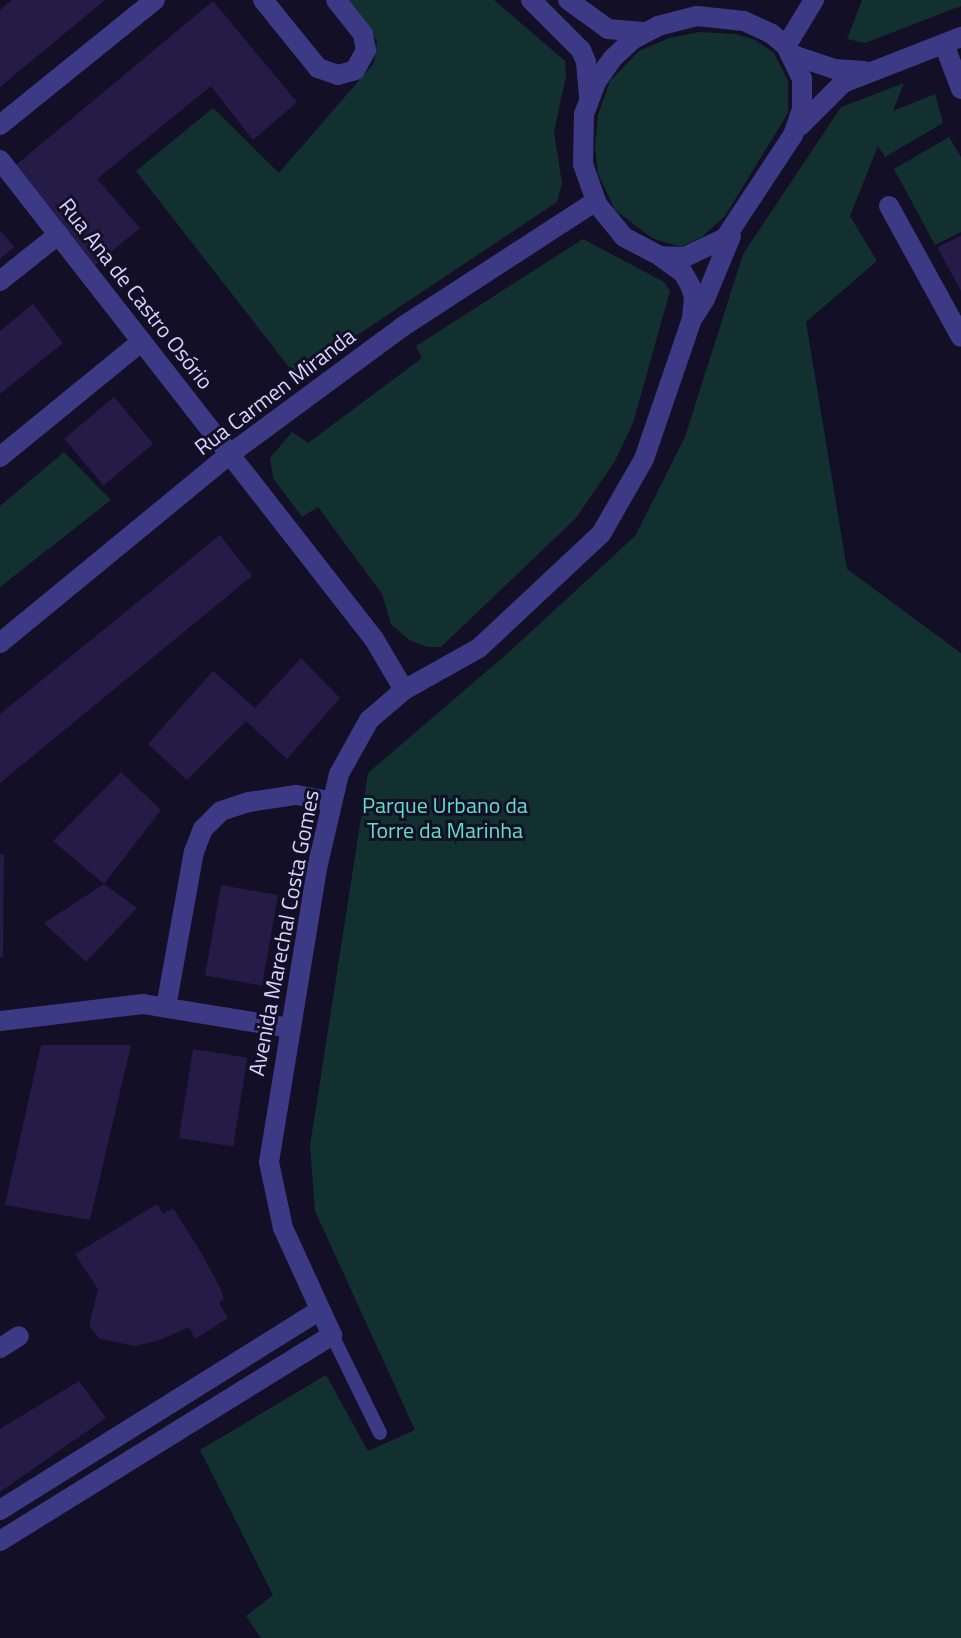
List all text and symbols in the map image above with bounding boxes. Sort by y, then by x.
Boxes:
street label: Rua Ana de Castro Osório [53,193,219,395]
street label: Rua Carmen Miranda [190,323,360,461]
street label: Avenida Marechal Costa Gomes [243,788,325,1078]
park label: Parque Urbano da Torre da Marinha [362,792,528,844]

